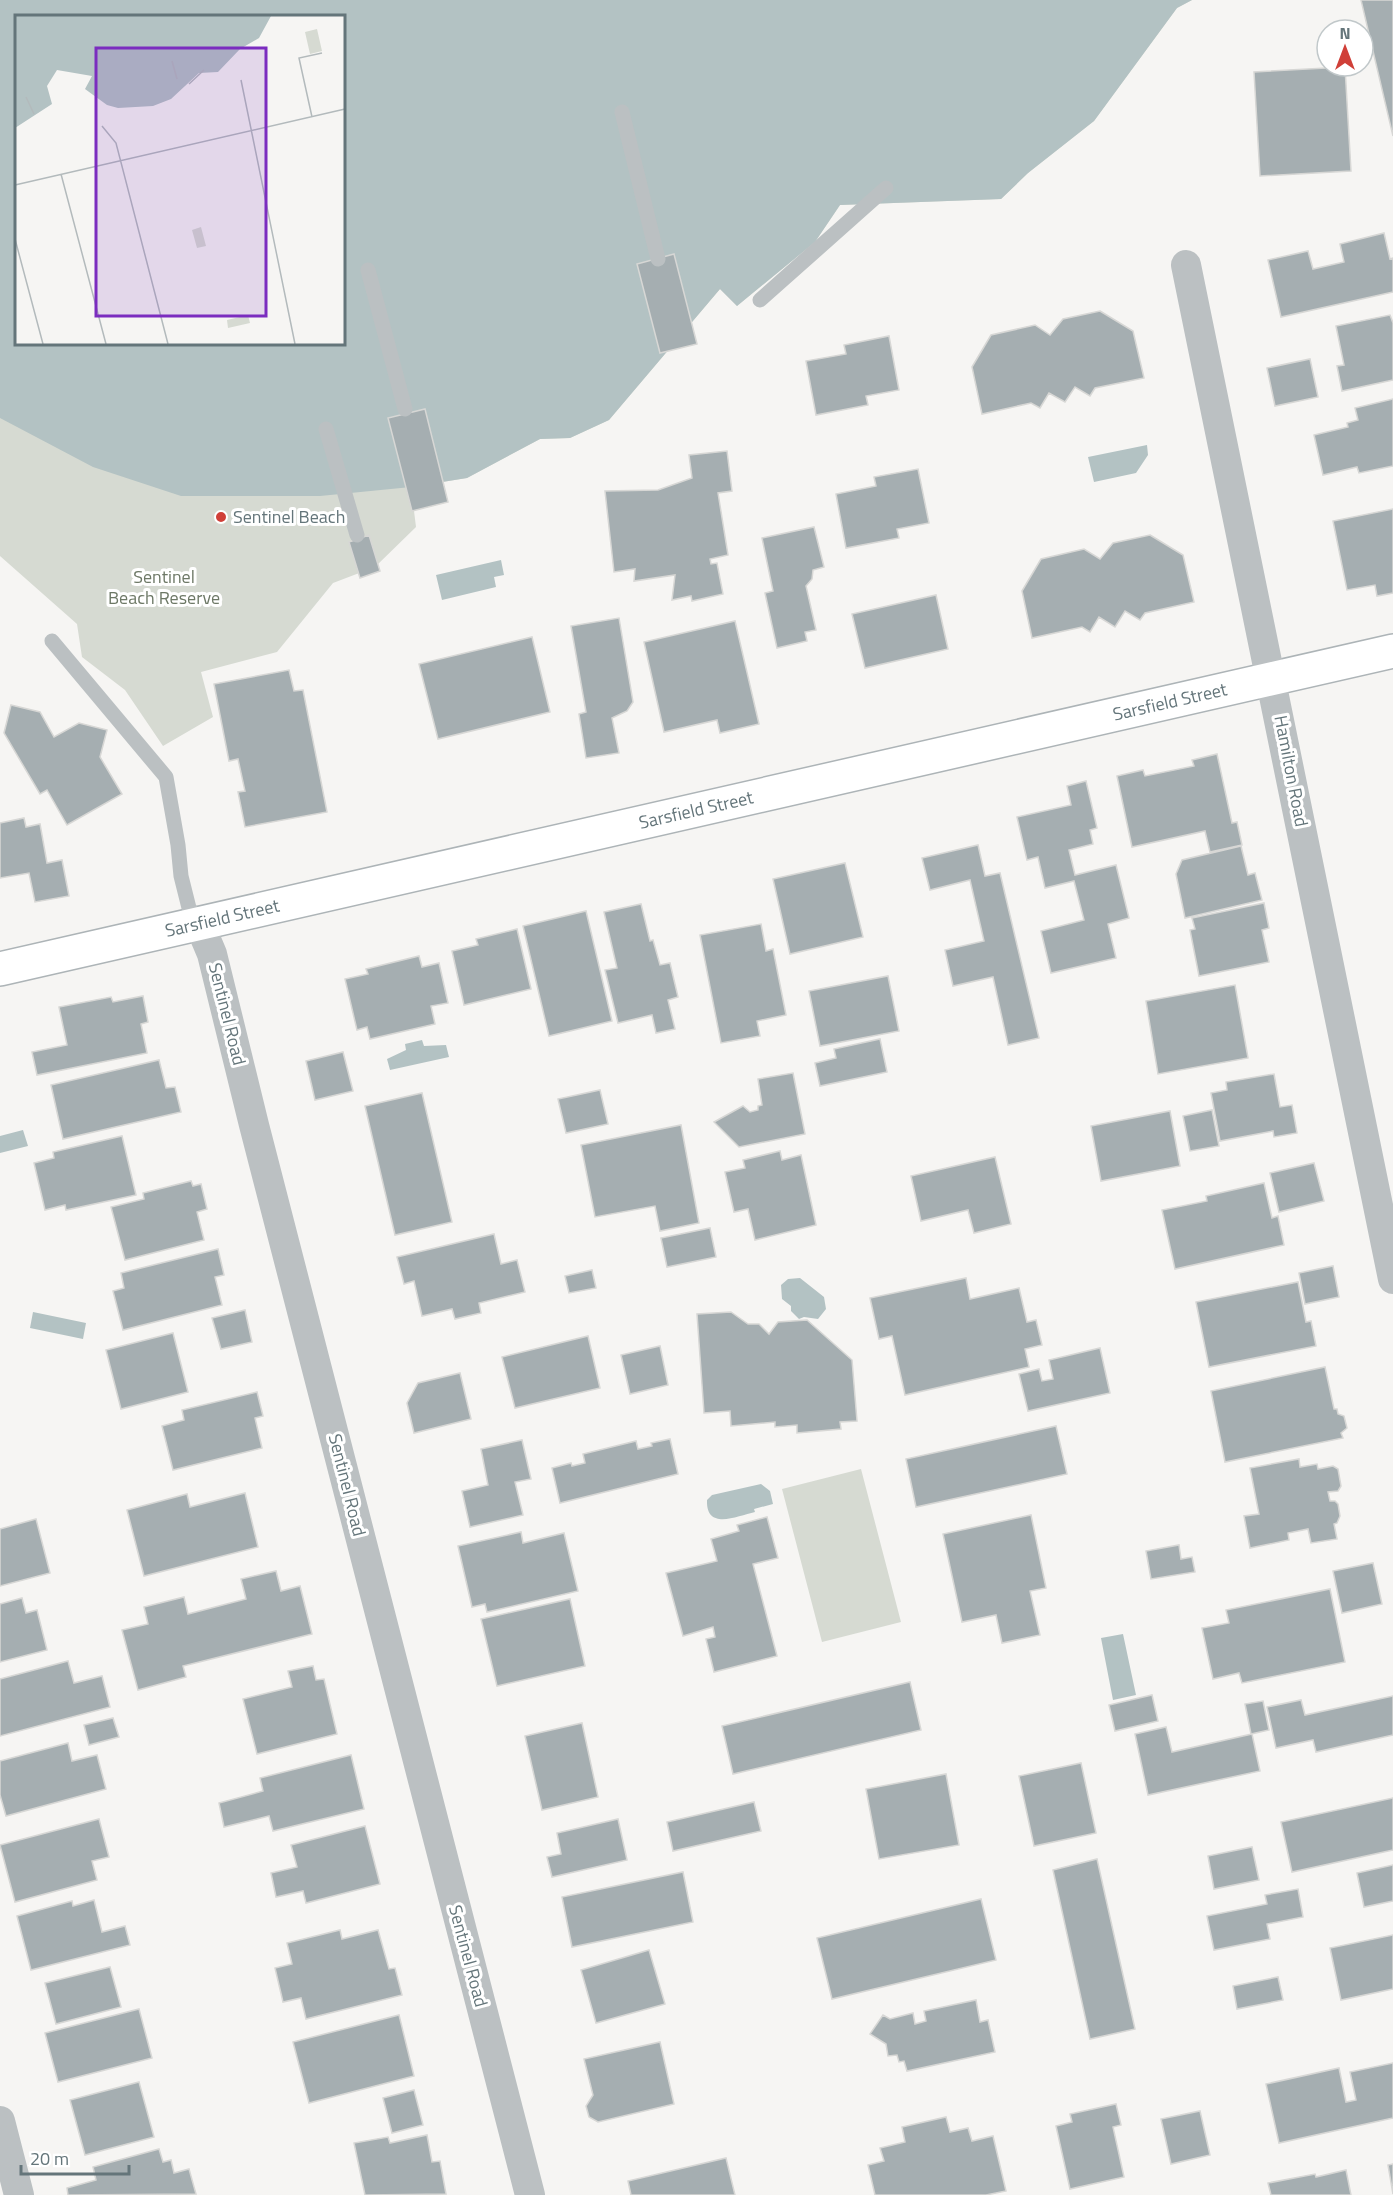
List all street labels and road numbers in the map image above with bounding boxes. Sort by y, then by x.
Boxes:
street label: Sarsfield Street [1110,675,1230,728]
street label: Hamilton Road [1267,713,1315,829]
street label: Sarsfield Street [636,783,756,836]
street label: Sarsfield Street [162,891,283,944]
street label: Sentinel Road [202,960,253,1068]
street label: Sentinel Road [322,1431,373,1539]
street label: Sentinel Road [442,1902,495,2010]

